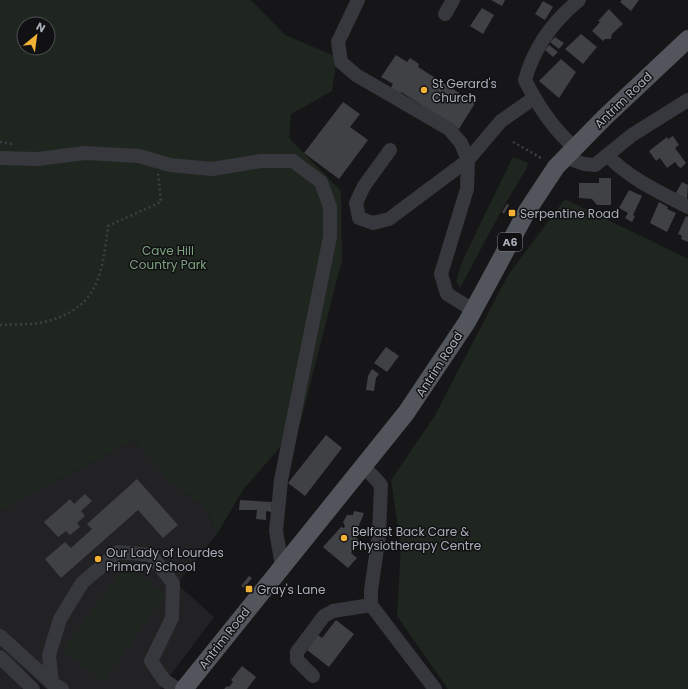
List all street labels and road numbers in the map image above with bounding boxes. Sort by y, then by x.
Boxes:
street label: Antrim Road [590,68,656,132]
road number: A6 [498,233,522,251]
street label: Antrim Road [412,328,466,400]
street label: Antrim Road [194,603,254,673]

